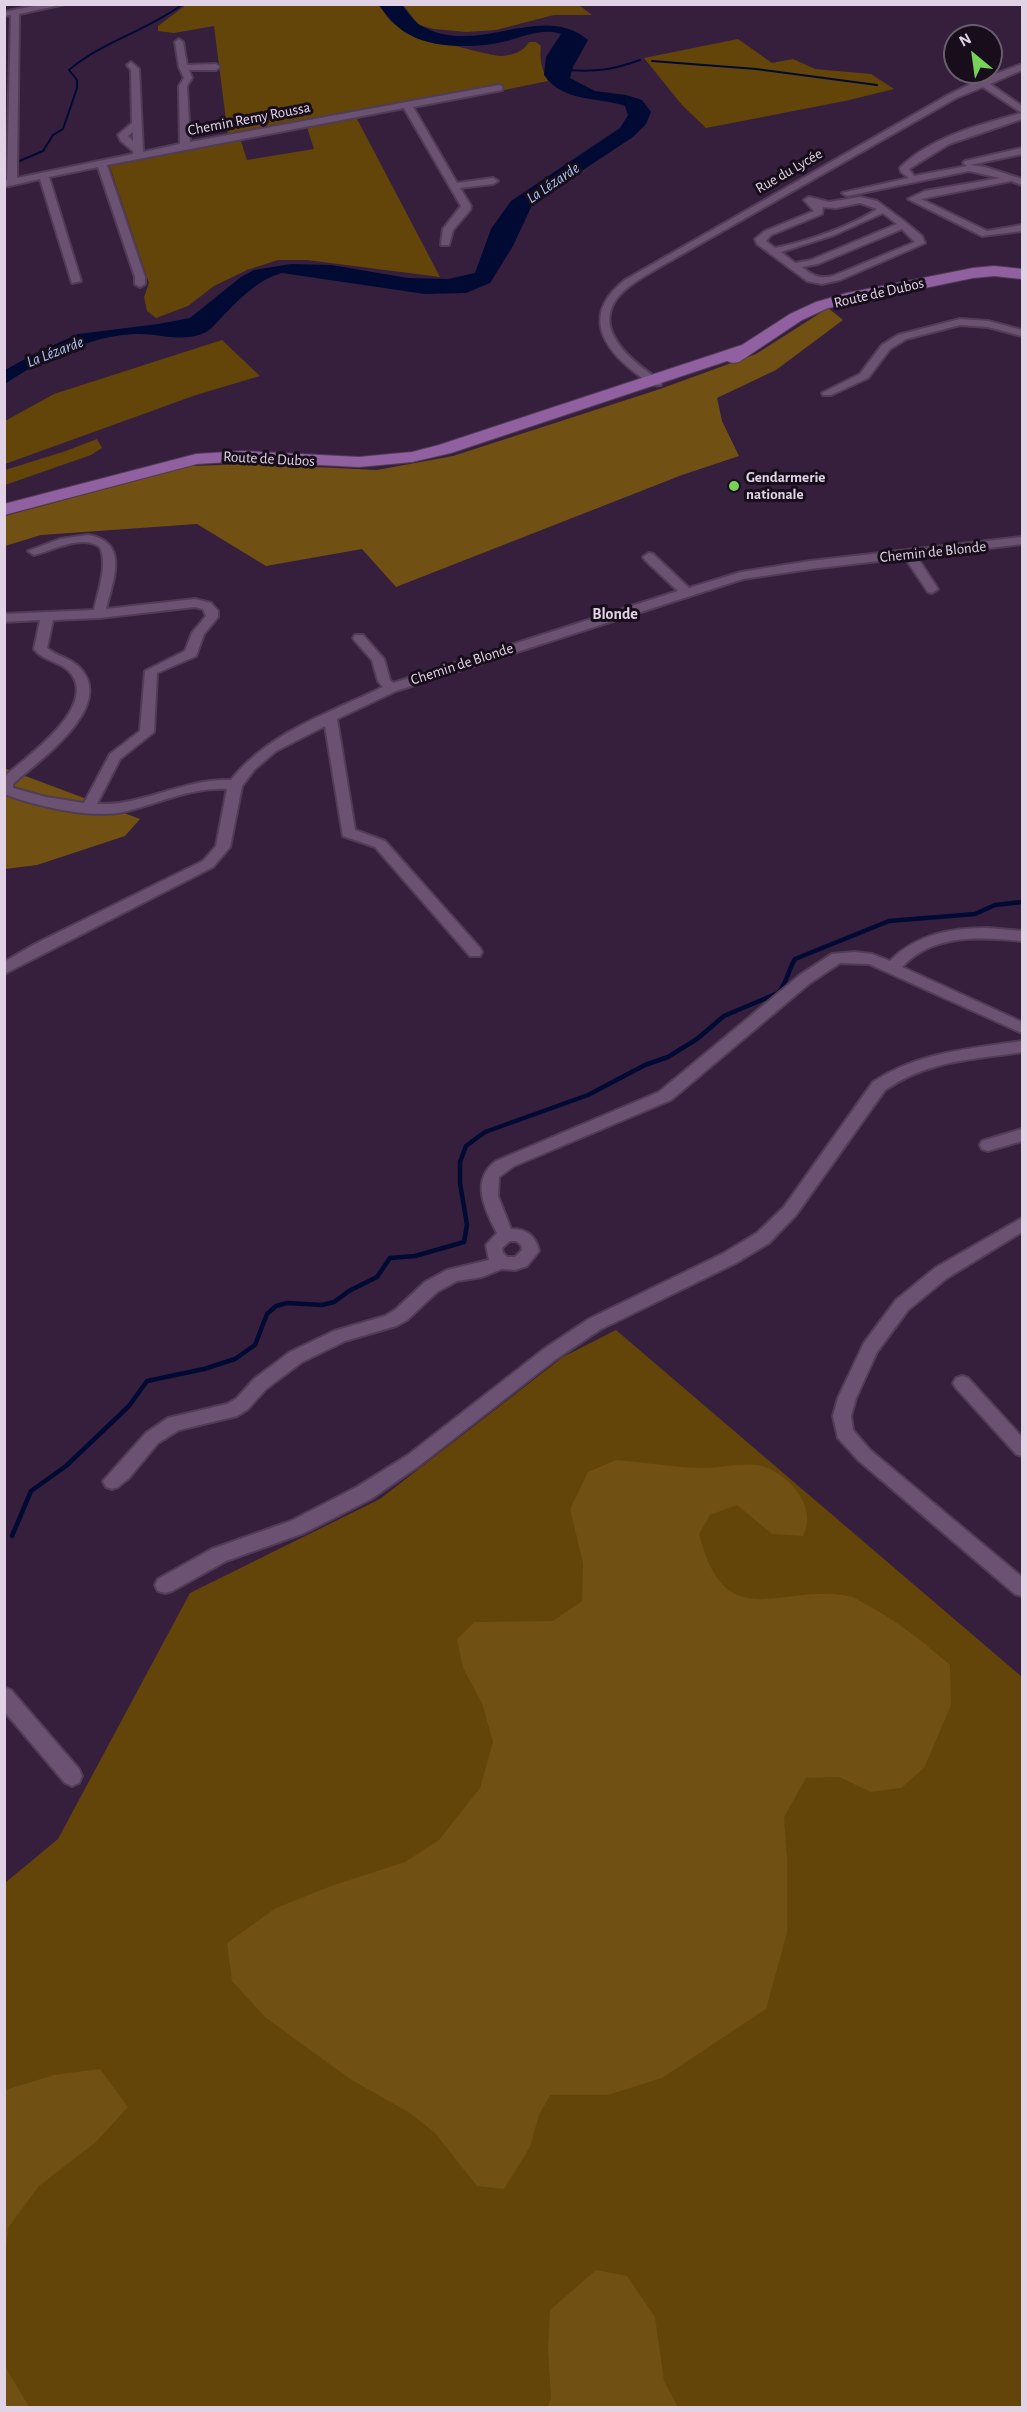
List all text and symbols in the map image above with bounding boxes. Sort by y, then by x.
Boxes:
north arrow [943,24,1003,84]
text: N [956,30,974,50]
street label: Chemin Remy Roussa [186,98,312,140]
street label: Rue du Lycée [752,145,826,197]
water label: La Lézarde [523,158,583,208]
street label: Route de Dubos [832,274,926,312]
water label: La Lézarde [24,332,86,372]
street label: Route de Dubos [223,448,315,470]
place label: Gendarmerie nationale [746,468,825,503]
marker: Gendarmerie nationale [727,479,741,493]
street label: Chemin de Blonde [879,537,987,567]
district label: Blonde [592,604,638,624]
street label: Chemin de Blonde [408,639,516,689]

